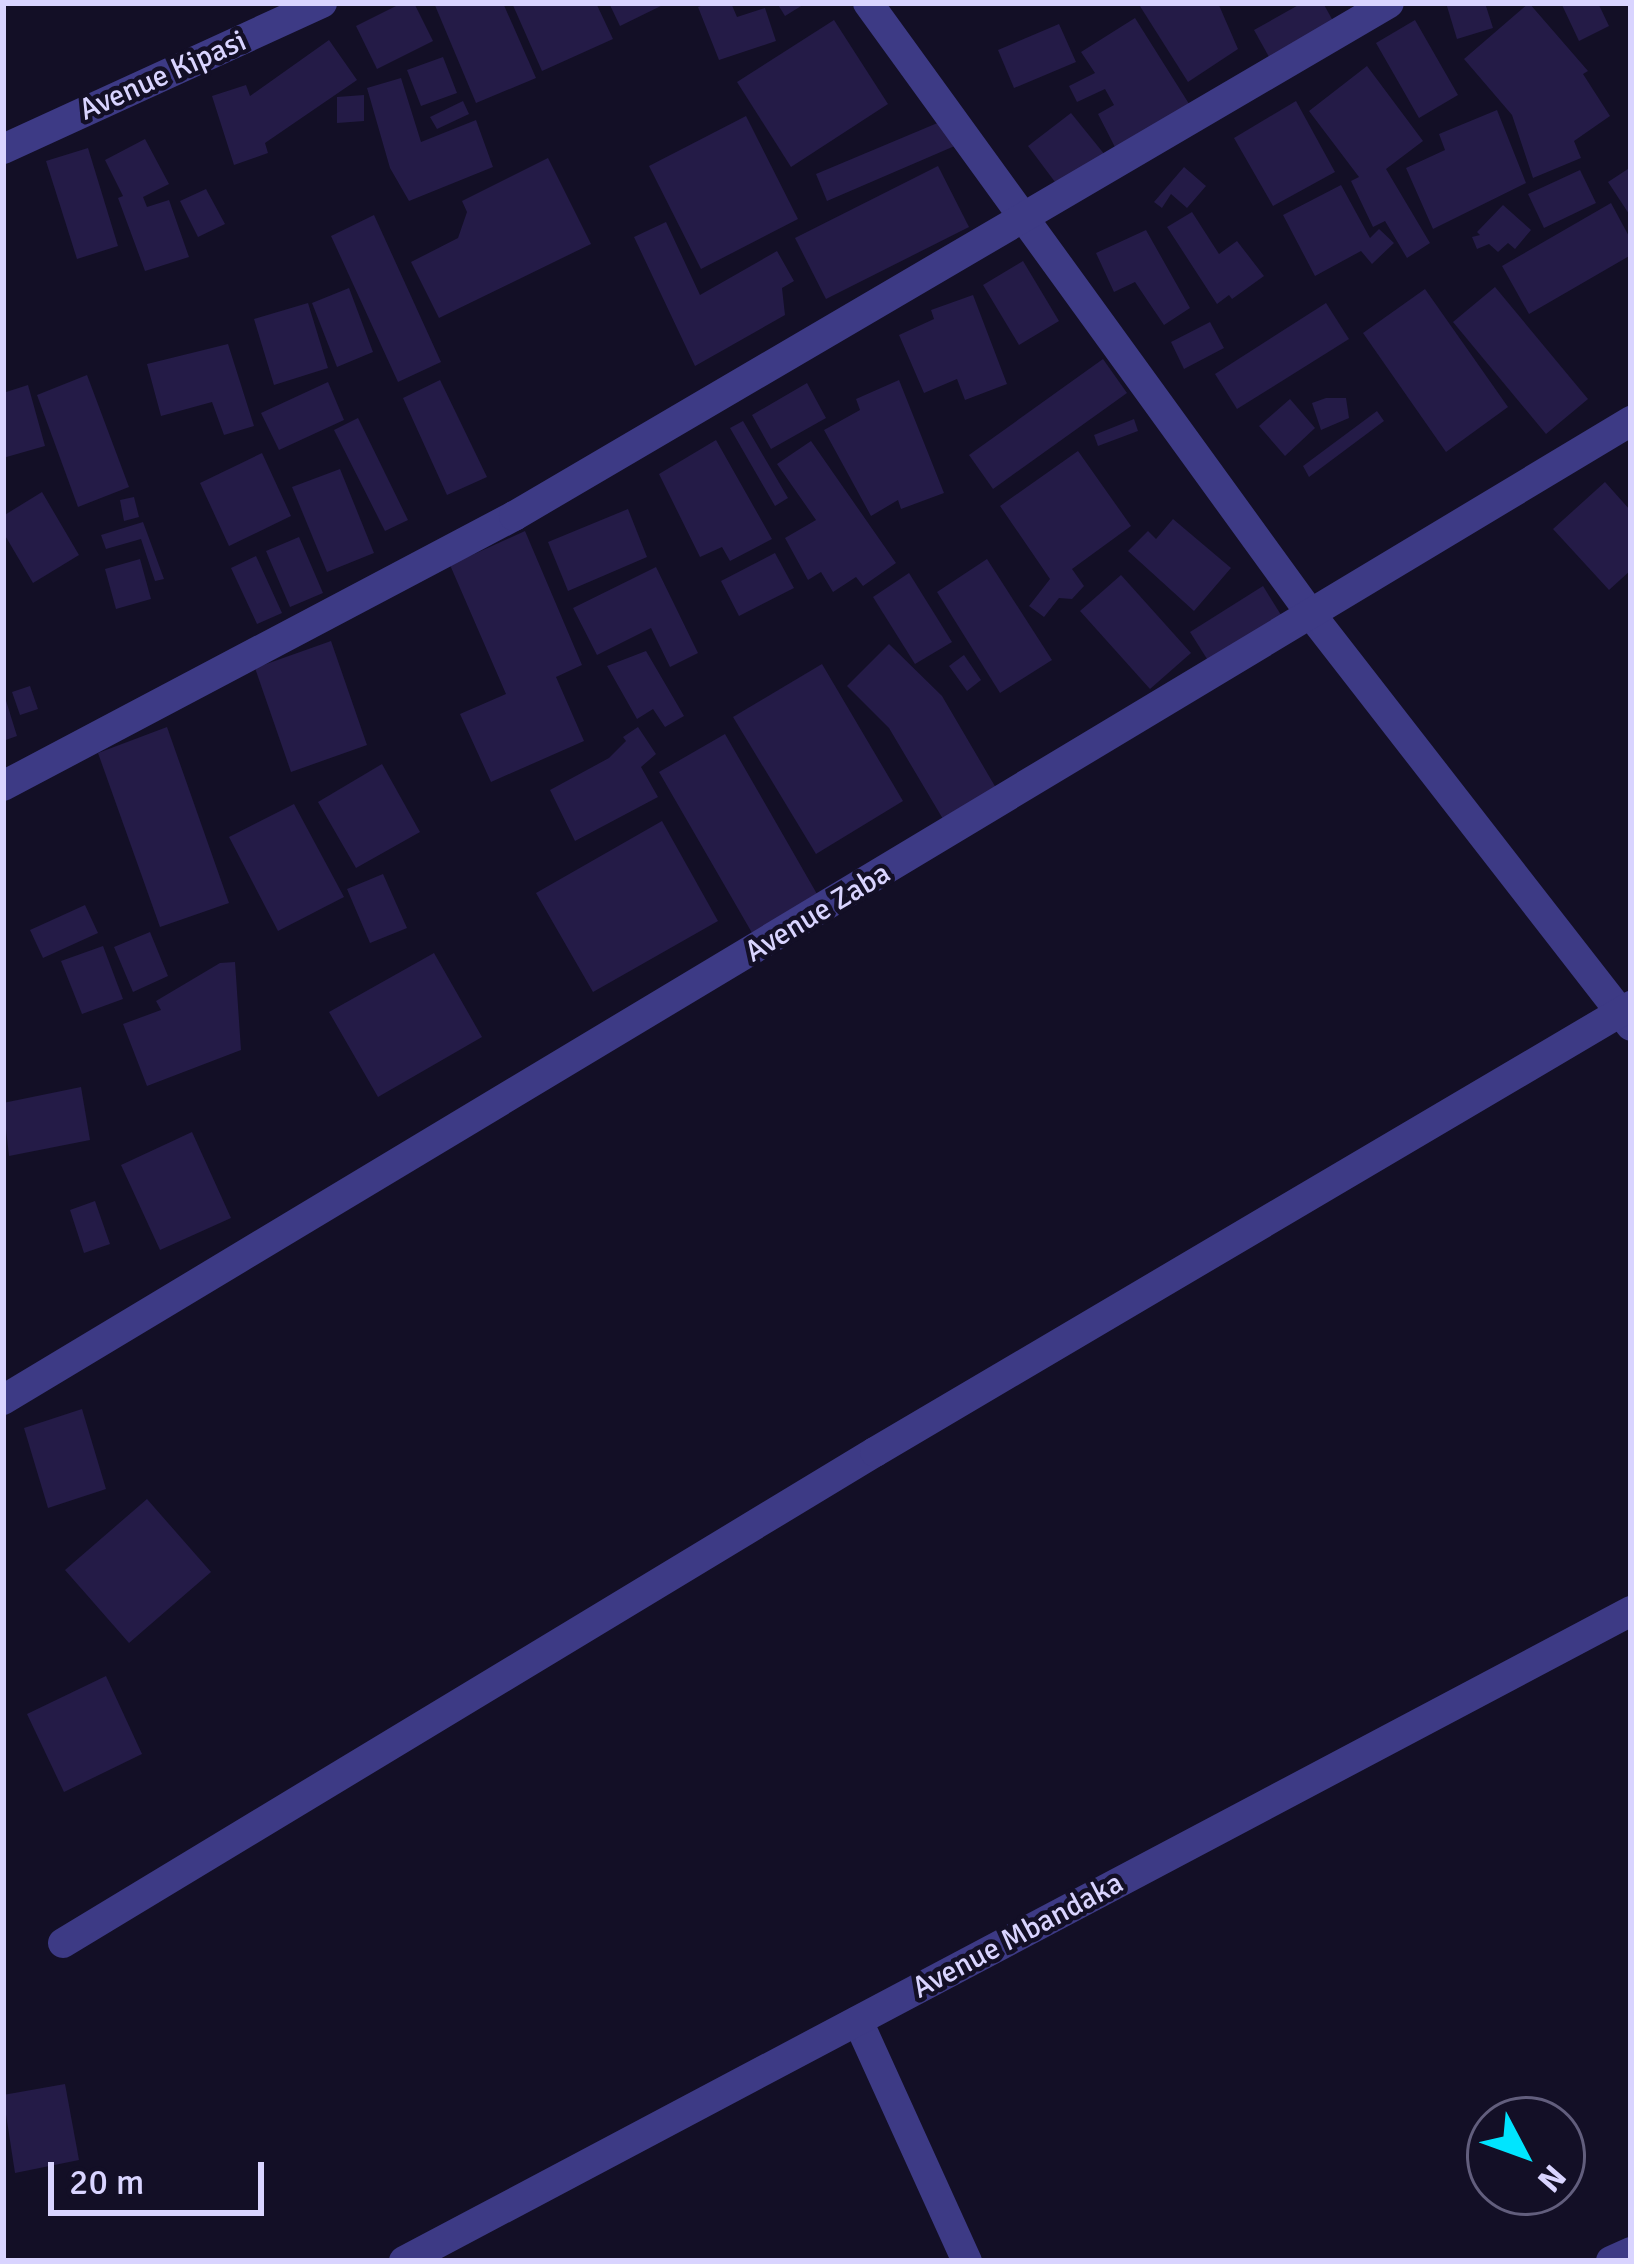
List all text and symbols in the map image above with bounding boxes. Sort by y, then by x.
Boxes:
street label: Avenue Kipasi [74,23,252,129]
street label: Avenue Zaba [739,856,897,970]
street label: Avenue Mbandaka [906,1865,1130,2007]
north arrow [1466,2096,1586,2216]
scale bar [54,2138,270,2212]
text: N [1528,2156,1574,2200]
text: 20 m [69,2160,145,2205]

